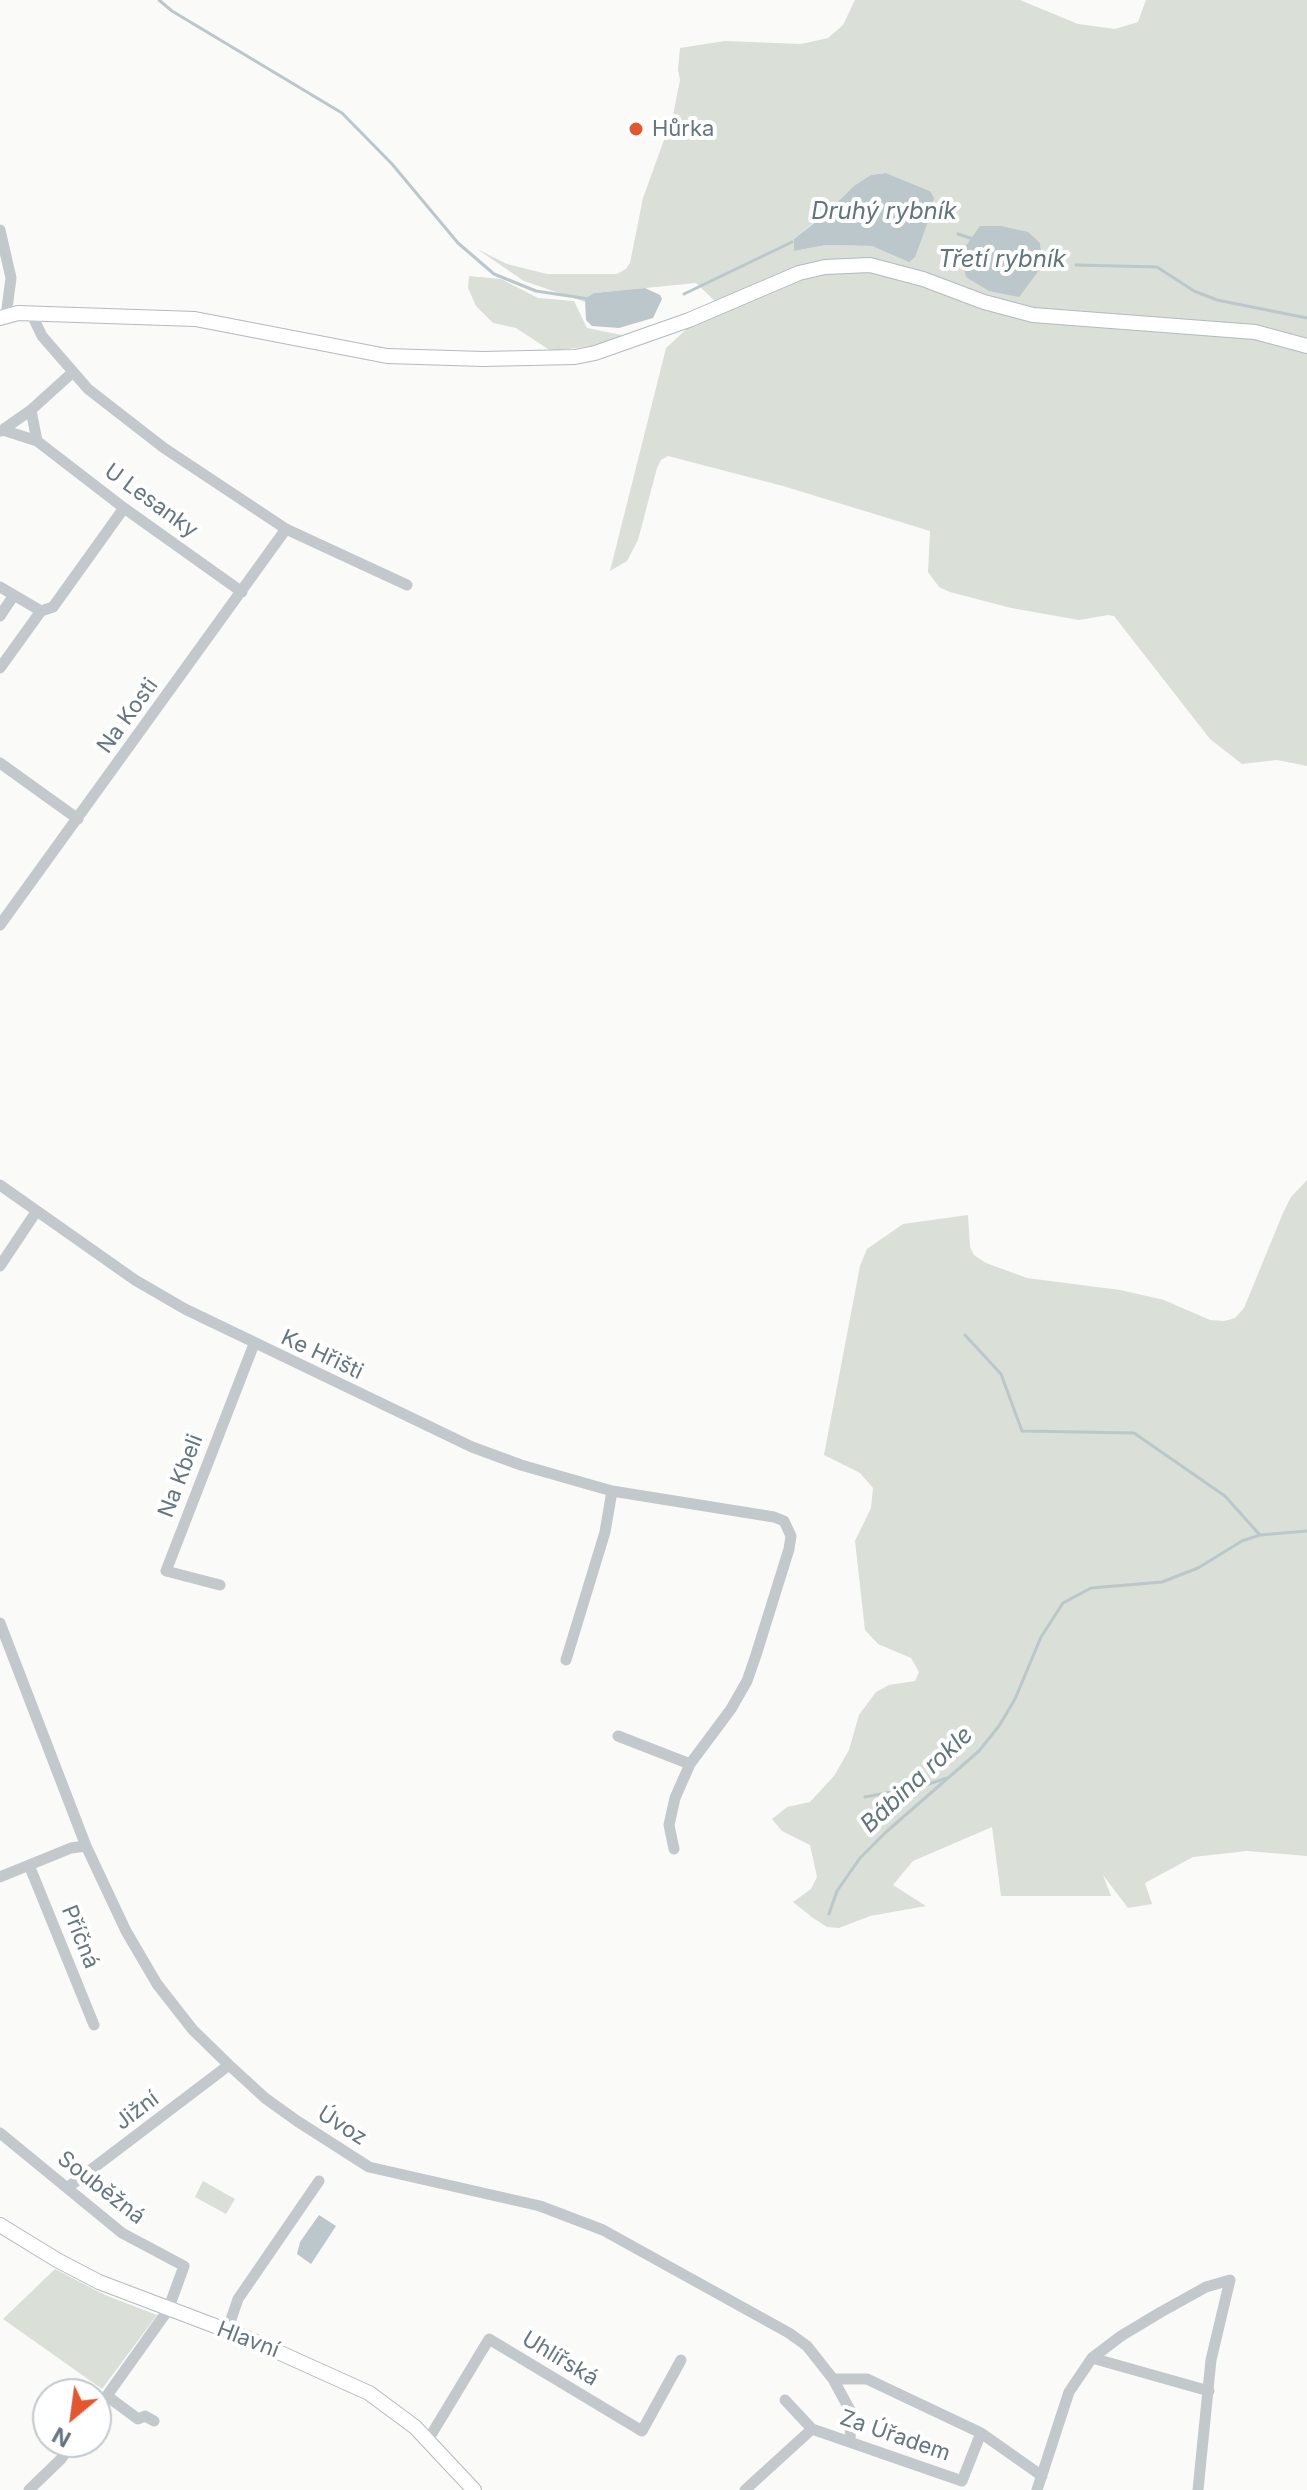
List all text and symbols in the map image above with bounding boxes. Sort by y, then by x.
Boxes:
place label: Hůrka [652,116,714,142]
marker: Hůrka [627,120,645,138]
water label: Druhý rybník [811,198,957,226]
water label: Třetí rybník [938,246,1066,274]
street label: U Lesanky [99,458,203,544]
street label: Na Kosti [92,673,164,759]
street label: Ke Hřišti [277,1325,367,1385]
street label: Na Kbeli [153,1431,209,1521]
water label: Bábina rokle [855,1721,979,1839]
street label: Příčná [55,1901,105,1973]
street label: Jižní [110,2086,164,2136]
street label: Úvoz [312,2101,372,2151]
street label: Souběžná [52,2146,150,2230]
street label: Hlavní [213,2316,283,2364]
street label: Uhlířská [517,2326,603,2392]
north arrow [32,2378,112,2458]
street label: Za Úřadem [836,2405,954,2467]
text: N [48,2422,75,2453]

